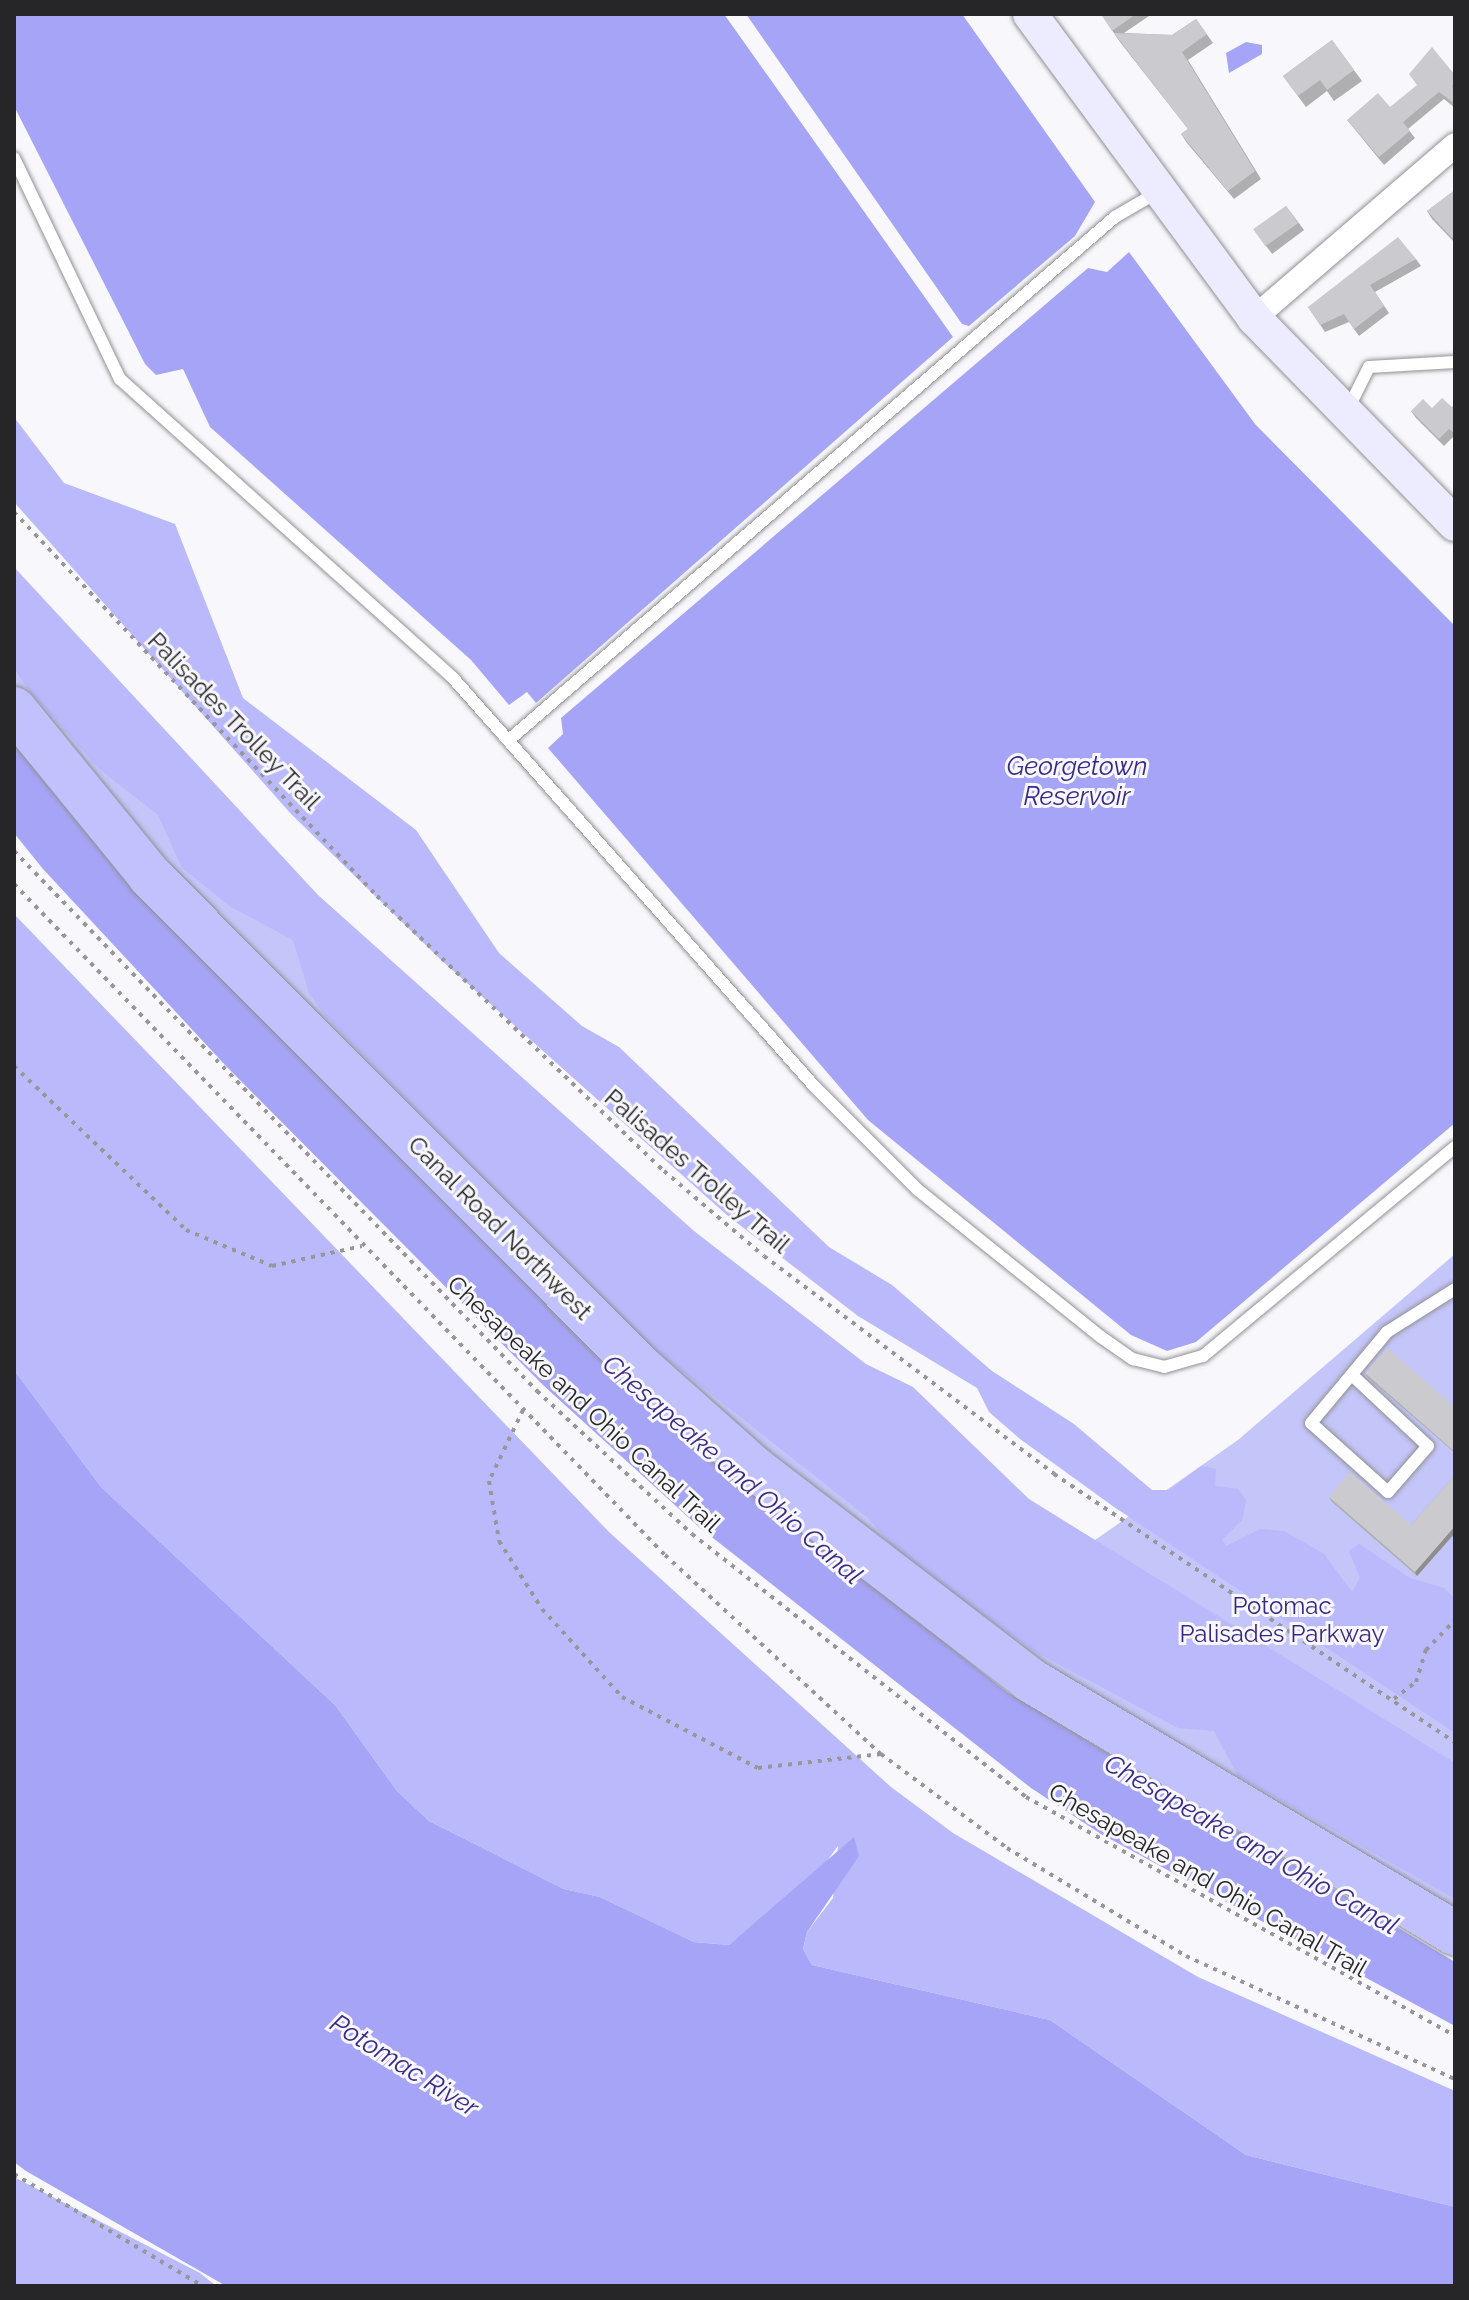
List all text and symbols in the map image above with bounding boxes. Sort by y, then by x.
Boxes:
street label: Palisades Trolley Trail [141,626,327,816]
water label: Georgetown Reservoir [1006,751,1148,812]
street label: Palisades Trolley Trail [598,1082,796,1260]
street label: Canal Road Northwest [402,1130,598,1326]
street label: Chesapeake and Ohio Canal Trail [441,1269,727,1539]
water label: Chesapeake and Ohio Canal [596,1349,868,1591]
park label: Potomac Palisades Parkway [1180,1592,1384,1648]
water label: Chesapeake and Ohio Canal [1099,1748,1403,1942]
street label: Chesapeake and Ohio Canal Trail [1043,1776,1373,1984]
water label: Potomac River [324,2008,484,2124]

